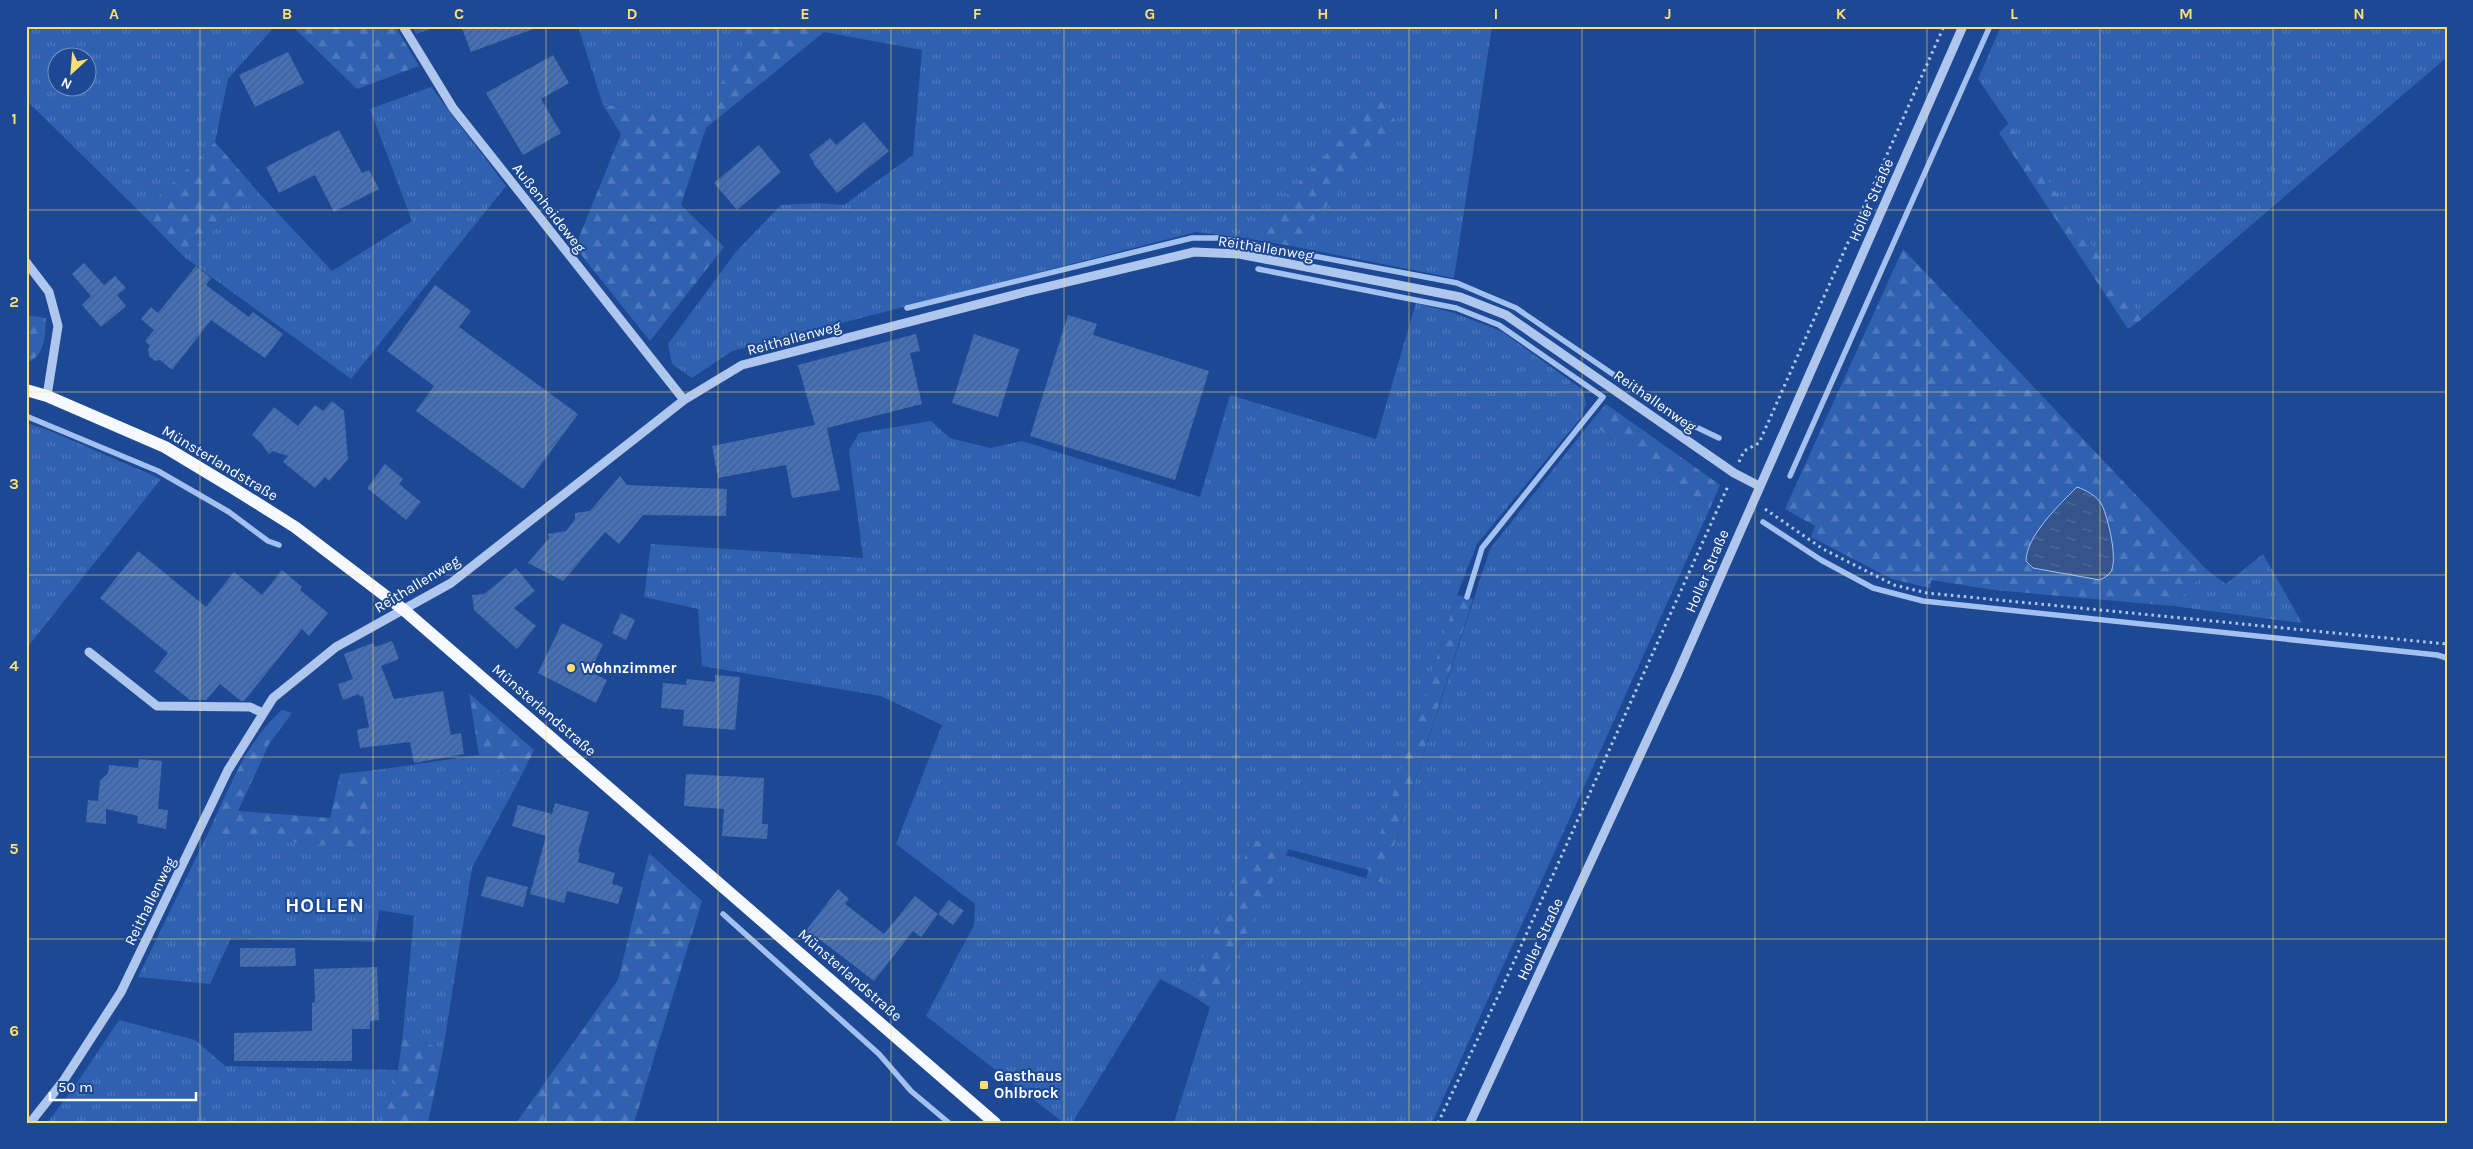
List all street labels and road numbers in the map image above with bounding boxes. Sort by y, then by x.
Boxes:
street label: Holler Straße [1845,156,1897,244]
street label: Außenheideweg [509,160,590,257]
street label: Reithallenweg [1217,232,1316,265]
street label: Reithallenweg [745,317,843,359]
street label: Reithallenweg [1610,366,1700,436]
street label: Münsterlandstraße [159,421,281,505]
street label: Holler Straße [1681,527,1733,615]
street label: Reithallenweg [371,551,463,617]
street label: Münsterlandstraße [488,660,600,760]
street label: Reithallenweg [121,853,179,948]
street label: Holler Straße [1513,895,1567,983]
street label: Münsterlandstraße [794,925,906,1025]

